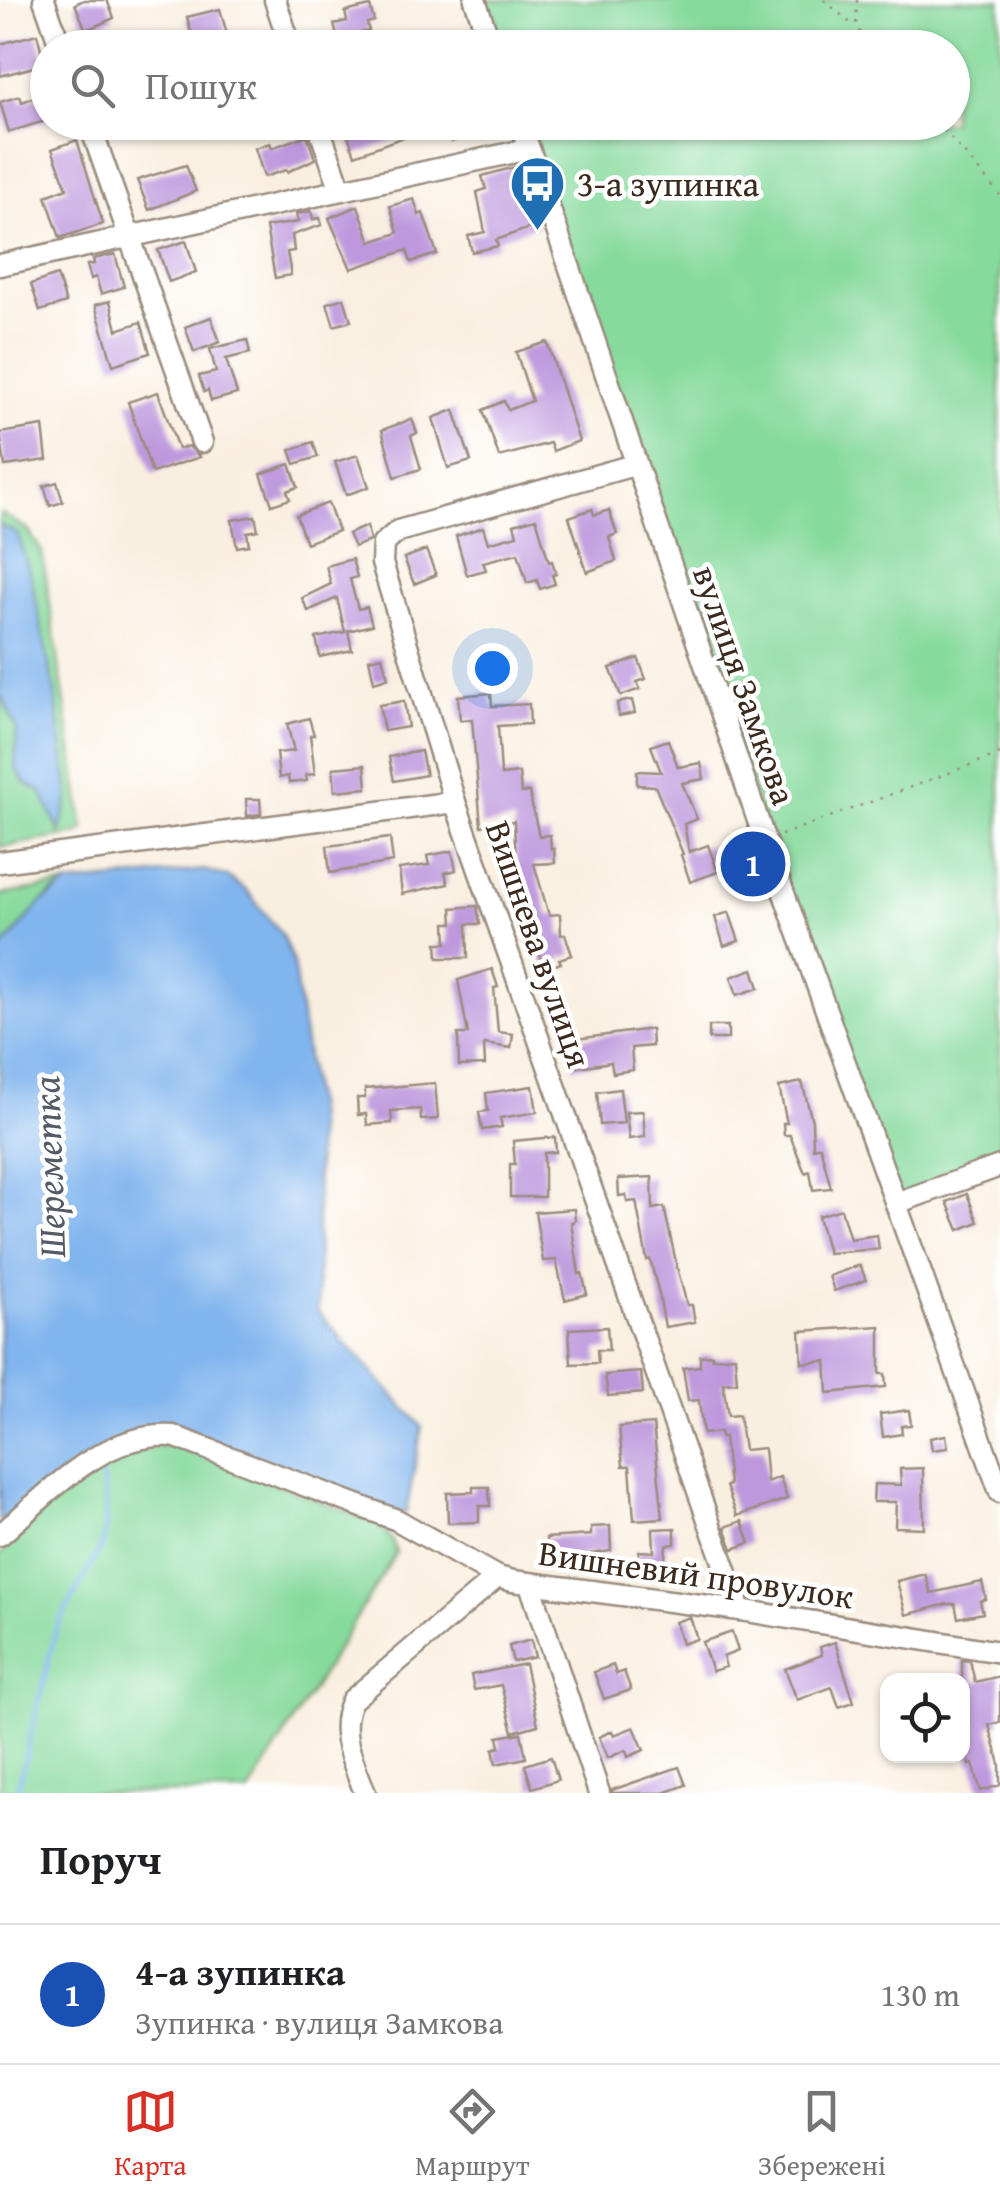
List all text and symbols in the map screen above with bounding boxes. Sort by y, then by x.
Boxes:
search box [30,30,970,140]
text: Пошук [145,57,257,113]
icon: search [65,58,120,113]
bus stop icon: 3-а зупинка [508,153,568,232]
place label: 3-а зупинка [577,158,759,209]
street label: вулиця Замкова [680,559,810,812]
your location [467,643,518,694]
street label: Вишнева вулиця [473,814,605,1074]
pin: 1 [720,826,786,902]
water label: Шереметка [17,1075,79,1259]
street label: Вишневий провулок [535,1527,857,1621]
map controls [880,1673,970,1763]
button: locate [880,1673,970,1763]
text: Поруч [40,1828,161,1889]
text: 4-а зупинка [135,1943,345,1999]
text: 1 [64,1971,81,2018]
text: 130 m [881,1971,960,2018]
text: Зупинка · вулиця Замкова [135,1999,503,2046]
tab: Карта [114,2084,187,2185]
tab: Маршрут [415,2084,530,2185]
tab: Збережені [758,2084,886,2185]

